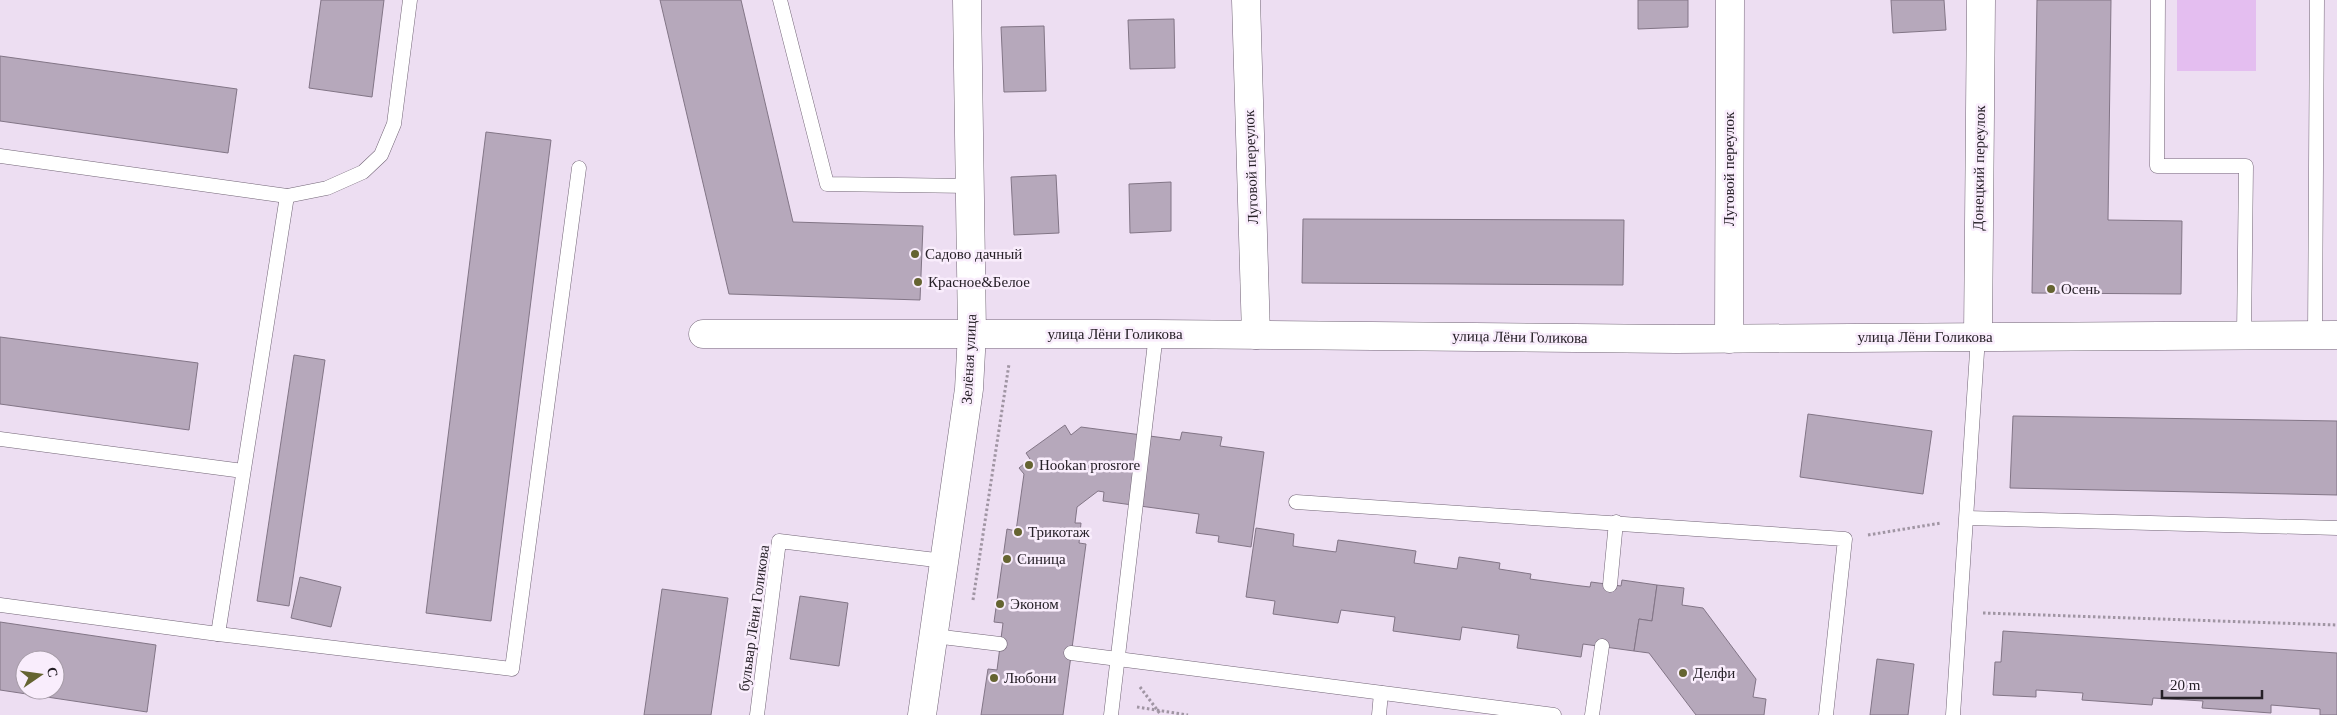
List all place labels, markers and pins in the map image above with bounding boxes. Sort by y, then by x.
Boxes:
place label: Садово дачный [925,246,1022,262]
marker: Садово дачный [909,248,921,260]
place label: Красное&Белое [928,274,1030,290]
marker: Красное&Белое [912,276,924,288]
place label: Осень [2061,281,2100,297]
marker: Осень [2045,283,2057,295]
place label: Hookan prosrore [1039,457,1141,473]
marker: Hookan prosrore [1023,459,1035,471]
place label: Трикотаж [1028,524,1090,540]
marker: Трикотаж [1012,526,1024,538]
place label: Синица [1017,551,1066,567]
marker: Синица [1001,553,1013,565]
place label: Эконом [1010,596,1059,612]
marker: Эконом [994,598,1006,610]
place label: Делфи [1693,665,1735,681]
marker: Делфи [1677,667,1689,679]
place label: Любони [1004,670,1057,686]
marker: Любони [988,672,1000,684]

